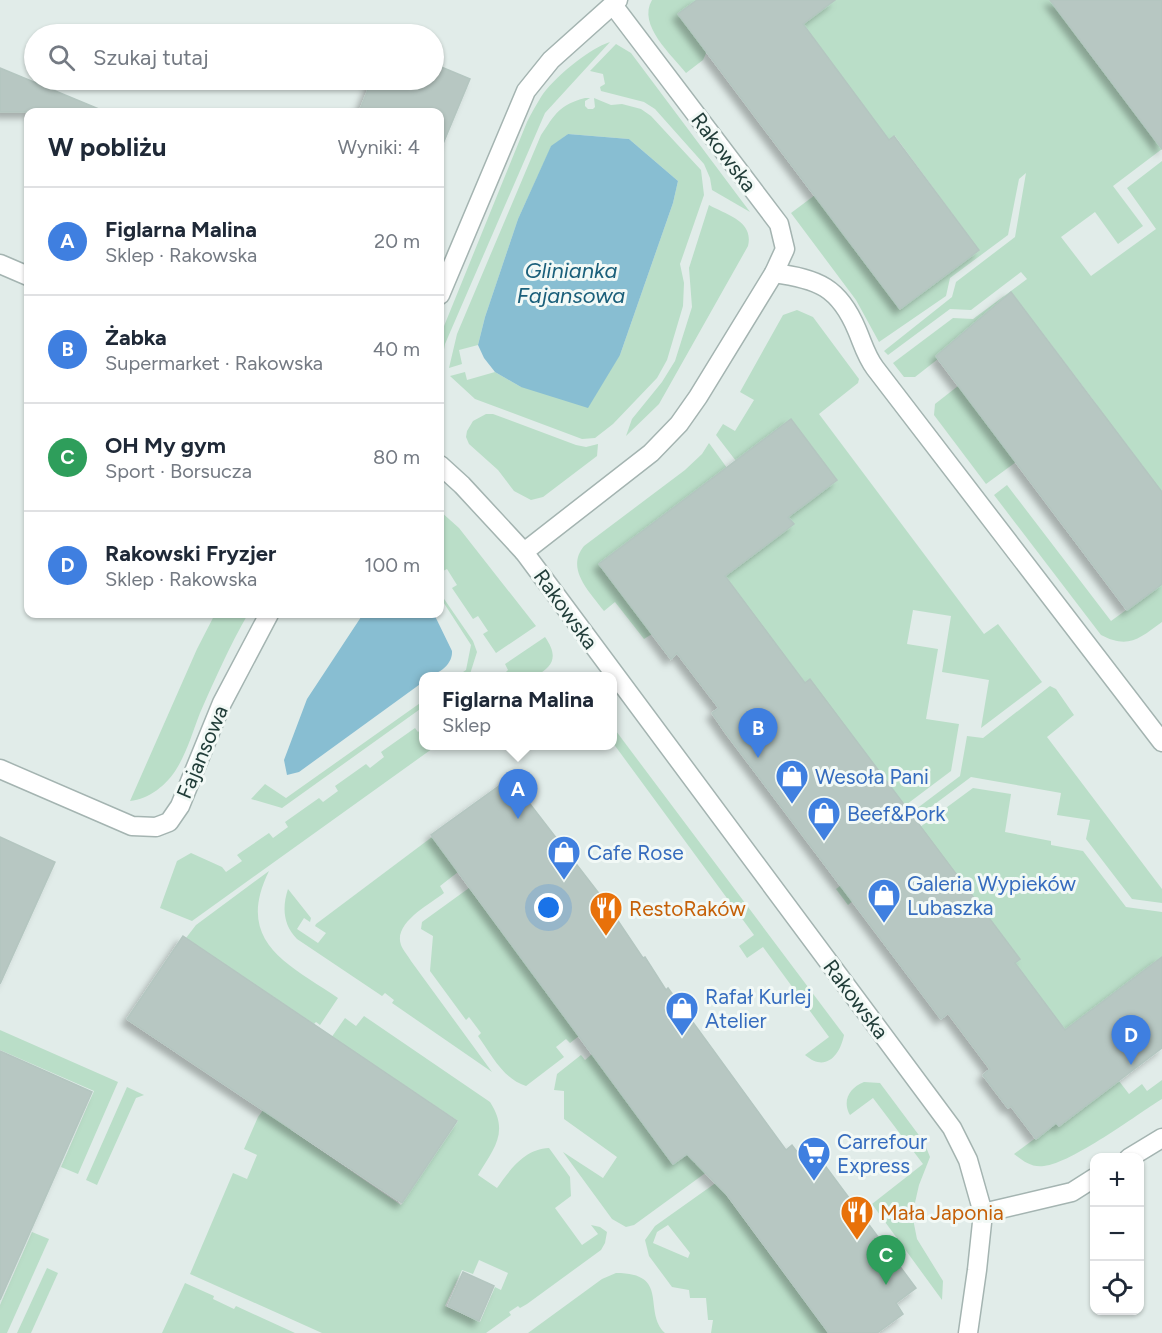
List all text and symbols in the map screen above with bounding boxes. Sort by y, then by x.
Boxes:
search box [24,24,444,90]
icon: search [45,41,78,74]
text: Szukaj tutaj [93,44,209,71]
street label: Rakowska [686,107,762,197]
text: W pobliżu [48,131,166,163]
text: Wyniki: 4 [338,135,420,159]
text: Figlarna Malina [105,216,257,243]
text: A [60,229,75,253]
text: 20 m [374,229,420,253]
text: Sklep · Rakowska [105,243,257,267]
water label: Glinianka Fajansowa [517,257,625,309]
text: Żabka [105,324,167,351]
text: B [61,337,74,361]
text: 40 m [373,337,420,361]
text: Supermarket · Rakowska [105,351,323,375]
text: OH My gym [105,432,226,459]
text: C [60,445,75,469]
text: 80 m [373,445,420,469]
text: Sport · Borsucza [105,459,252,483]
text: Rakowski Fryzjer [105,540,276,567]
text: D [61,553,75,577]
text: 100 m [364,553,420,577]
street label: Rakowska [529,564,603,654]
text: Sklep · Rakowska [105,567,257,591]
popup [419,672,617,750]
text: Figlarna Malina [442,686,594,713]
street label: Fajansowa [171,702,233,802]
pin: B [738,708,777,758]
text: Sklep [442,713,491,737]
shop icon: Wesoła Pani [774,758,810,805]
place label: Wesoła Pani [815,764,929,789]
pin: A [498,770,538,819]
shop icon: Beef&Pork [806,795,842,842]
place label: Beef&Pork [847,801,946,826]
shop icon: Cafe Rose [546,834,582,881]
place label: Cafe Rose [587,840,684,865]
place label: Galeria Wypieków Lubaszka [907,871,1076,920]
shop icon: Galeria Wypieków Lubaszka [866,877,902,924]
restaurant icon: RestoRaków [588,890,624,937]
your location [534,893,563,922]
place label: RestoRaków [629,896,746,921]
street label: Rakowska [818,954,894,1044]
place label: Rafał Kurlej Atelier [705,984,812,1033]
shop icon: Rafał Kurlej Atelier [664,990,700,1037]
pin: D [1112,1016,1150,1065]
place label: Carrefour Express [837,1129,927,1178]
supermarket icon: Carrefour Express [796,1135,832,1182]
map controls [1090,1153,1144,1315]
button: + [1090,1153,1144,1207]
restaurant icon: Mała Japonia [839,1194,875,1241]
place label: Mała Japonia [880,1200,1004,1225]
button: − [1090,1207,1144,1261]
pin: C [866,1236,906,1285]
button: locate [1090,1261,1144,1315]

